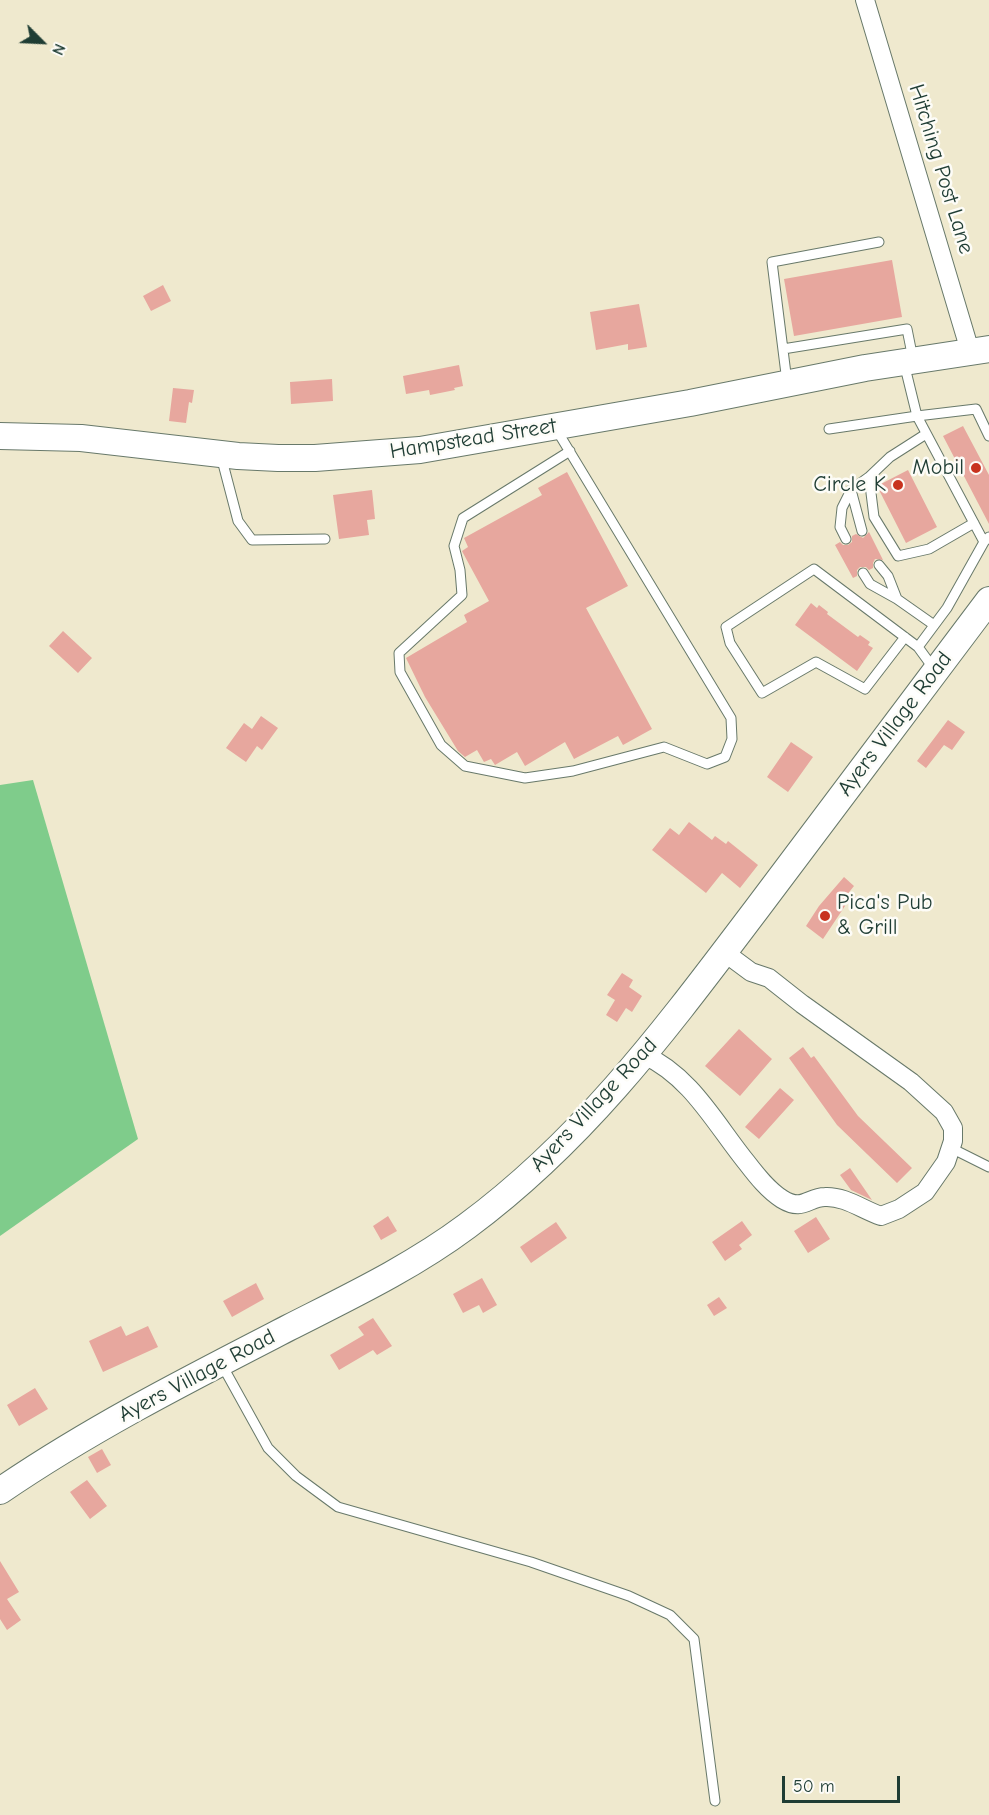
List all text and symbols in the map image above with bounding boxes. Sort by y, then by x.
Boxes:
north arrow [12,12,72,72]
text: N [48,41,69,58]
street label: Hitching Post Lane [903,81,979,257]
street label: Hampstead Street [388,413,558,465]
place label: Mobil [912,455,964,481]
marker: Mobil [969,461,983,475]
place label: Circle K [813,472,886,498]
marker: Circle K [891,478,905,492]
street label: Ayers Village Road [832,647,958,801]
place label: Pica's Pub & Grill [837,890,932,942]
marker: Pica's Pub & Grill [818,909,832,923]
street label: Ayers Village Road [525,1032,663,1178]
street label: Ayers Village Road [114,1324,280,1428]
scale bar [785,1764,904,1802]
text: 50 m [793,1776,835,1797]

